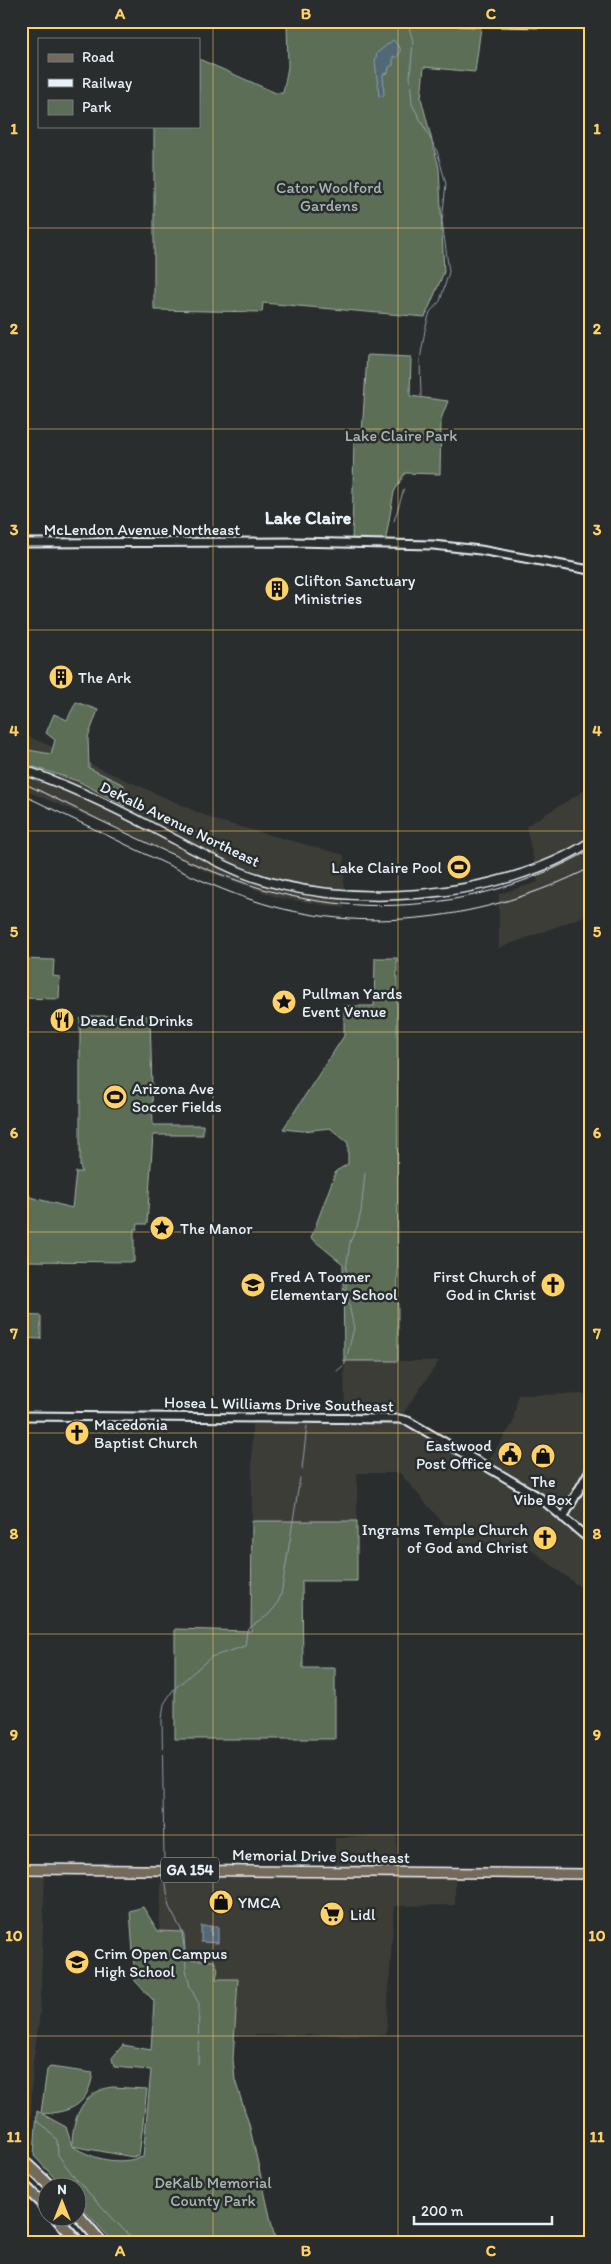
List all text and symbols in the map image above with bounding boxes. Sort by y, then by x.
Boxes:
text: A [114,4,126,23]
text: B [301,4,312,23]
text: C [486,4,497,23]
legend [38,38,200,128]
text: Road [82,48,115,66]
text: Railway [82,74,132,92]
text: Park [82,98,112,116]
text: 1 [10,119,18,138]
text: 1 [593,119,601,138]
park label: Cator Woolford Gardens [276,178,382,215]
text: 2 [10,319,19,338]
text: 2 [593,319,602,338]
park label: Lake Claire Park [345,426,457,445]
district label: Lake Claire [265,507,352,529]
text: 3 [10,520,19,539]
street label: McLendon Avenue Northeast [44,520,240,539]
text: 3 [593,520,602,539]
place label: Clifton Sanctuary Ministries [294,571,416,608]
building icon: Clifton Sanctuary Ministries [264,576,290,602]
building icon: The Ark [48,664,74,690]
place label: The Ark [78,668,132,687]
text: 4 [9,721,19,740]
text: 4 [592,721,602,740]
street label: DeKalb Avenue Northeast [97,777,263,871]
sports icon: Lake Claire Pool [446,854,472,880]
place label: Lake Claire Pool [331,858,442,877]
text: 5 [10,922,19,941]
text: 5 [593,922,602,941]
place label: Pullman Yards Event Venue [302,984,402,1021]
place icon: Pullman Yards Event Venue [271,989,297,1015]
restaurant icon: Dead End Drinks [49,1007,75,1033]
place label: Dead End Drinks [80,1011,193,1030]
place label: Arizona Ave Soccer Fields [132,1079,222,1116]
sports icon: Arizona Ave Soccer Fields [102,1084,128,1110]
text: 6 [10,1123,19,1142]
text: 6 [593,1123,602,1142]
place icon: The Manor [149,1215,175,1241]
place label: The Manor [180,1219,253,1238]
place label: Fred A Toomer Elementary School [270,1267,398,1304]
place label: First Church of God in Christ [433,1267,536,1304]
school or university icon: Fred A Toomer Elementary School [240,1272,266,1298]
church icon: First Church of God in Christ [540,1272,566,1298]
text: 7 [9,1324,18,1343]
text: 7 [592,1324,601,1343]
street label: Hosea L Williams Drive Southeast [164,1392,394,1416]
place label: Macedonia Baptist Church [94,1415,197,1452]
church icon: Macedonia Baptist Church [64,1420,90,1446]
place label: Eastwood Post Office [416,1436,492,1473]
public building icon: Eastwood Post Office [497,1441,523,1467]
shop icon: The Vibe Box [530,1443,556,1469]
place label: The Vibe Box [514,1472,573,1509]
place label: Ingrams Temple Church of God and Christ [362,1520,528,1557]
text: 8 [10,1524,19,1543]
text: 8 [593,1524,602,1543]
church icon: Ingrams Temple Church of God and Christ [532,1525,558,1551]
text: 9 [10,1725,18,1744]
text: 9 [593,1725,601,1744]
street label: Memorial Drive Southeast [232,1845,410,1867]
road number: GA 154 [161,1858,219,1882]
shop icon: YMCA [208,1889,234,1915]
place label: YMCA [238,1893,281,1912]
supermarket icon: Lidl [319,1901,345,1927]
place label: Lidl [350,1905,376,1924]
text: 10 [5,1926,23,1945]
text: 10 [588,1926,606,1945]
place label: Crim Open Campus High School [94,1944,227,1981]
school or university icon: Crim Open Campus High School [64,1949,90,1975]
text: 11 [7,2127,22,2146]
text: 11 [590,2127,605,2146]
park label: DeKalb Memorial County Park [154,2173,272,2210]
north arrow [38,2176,88,2226]
text: N [57,2181,67,2198]
scale bar [414,2194,551,2226]
text: 200 m [421,2202,464,2220]
text: A [114,2241,126,2260]
text: B [301,2241,312,2260]
text: C [486,2241,497,2260]

